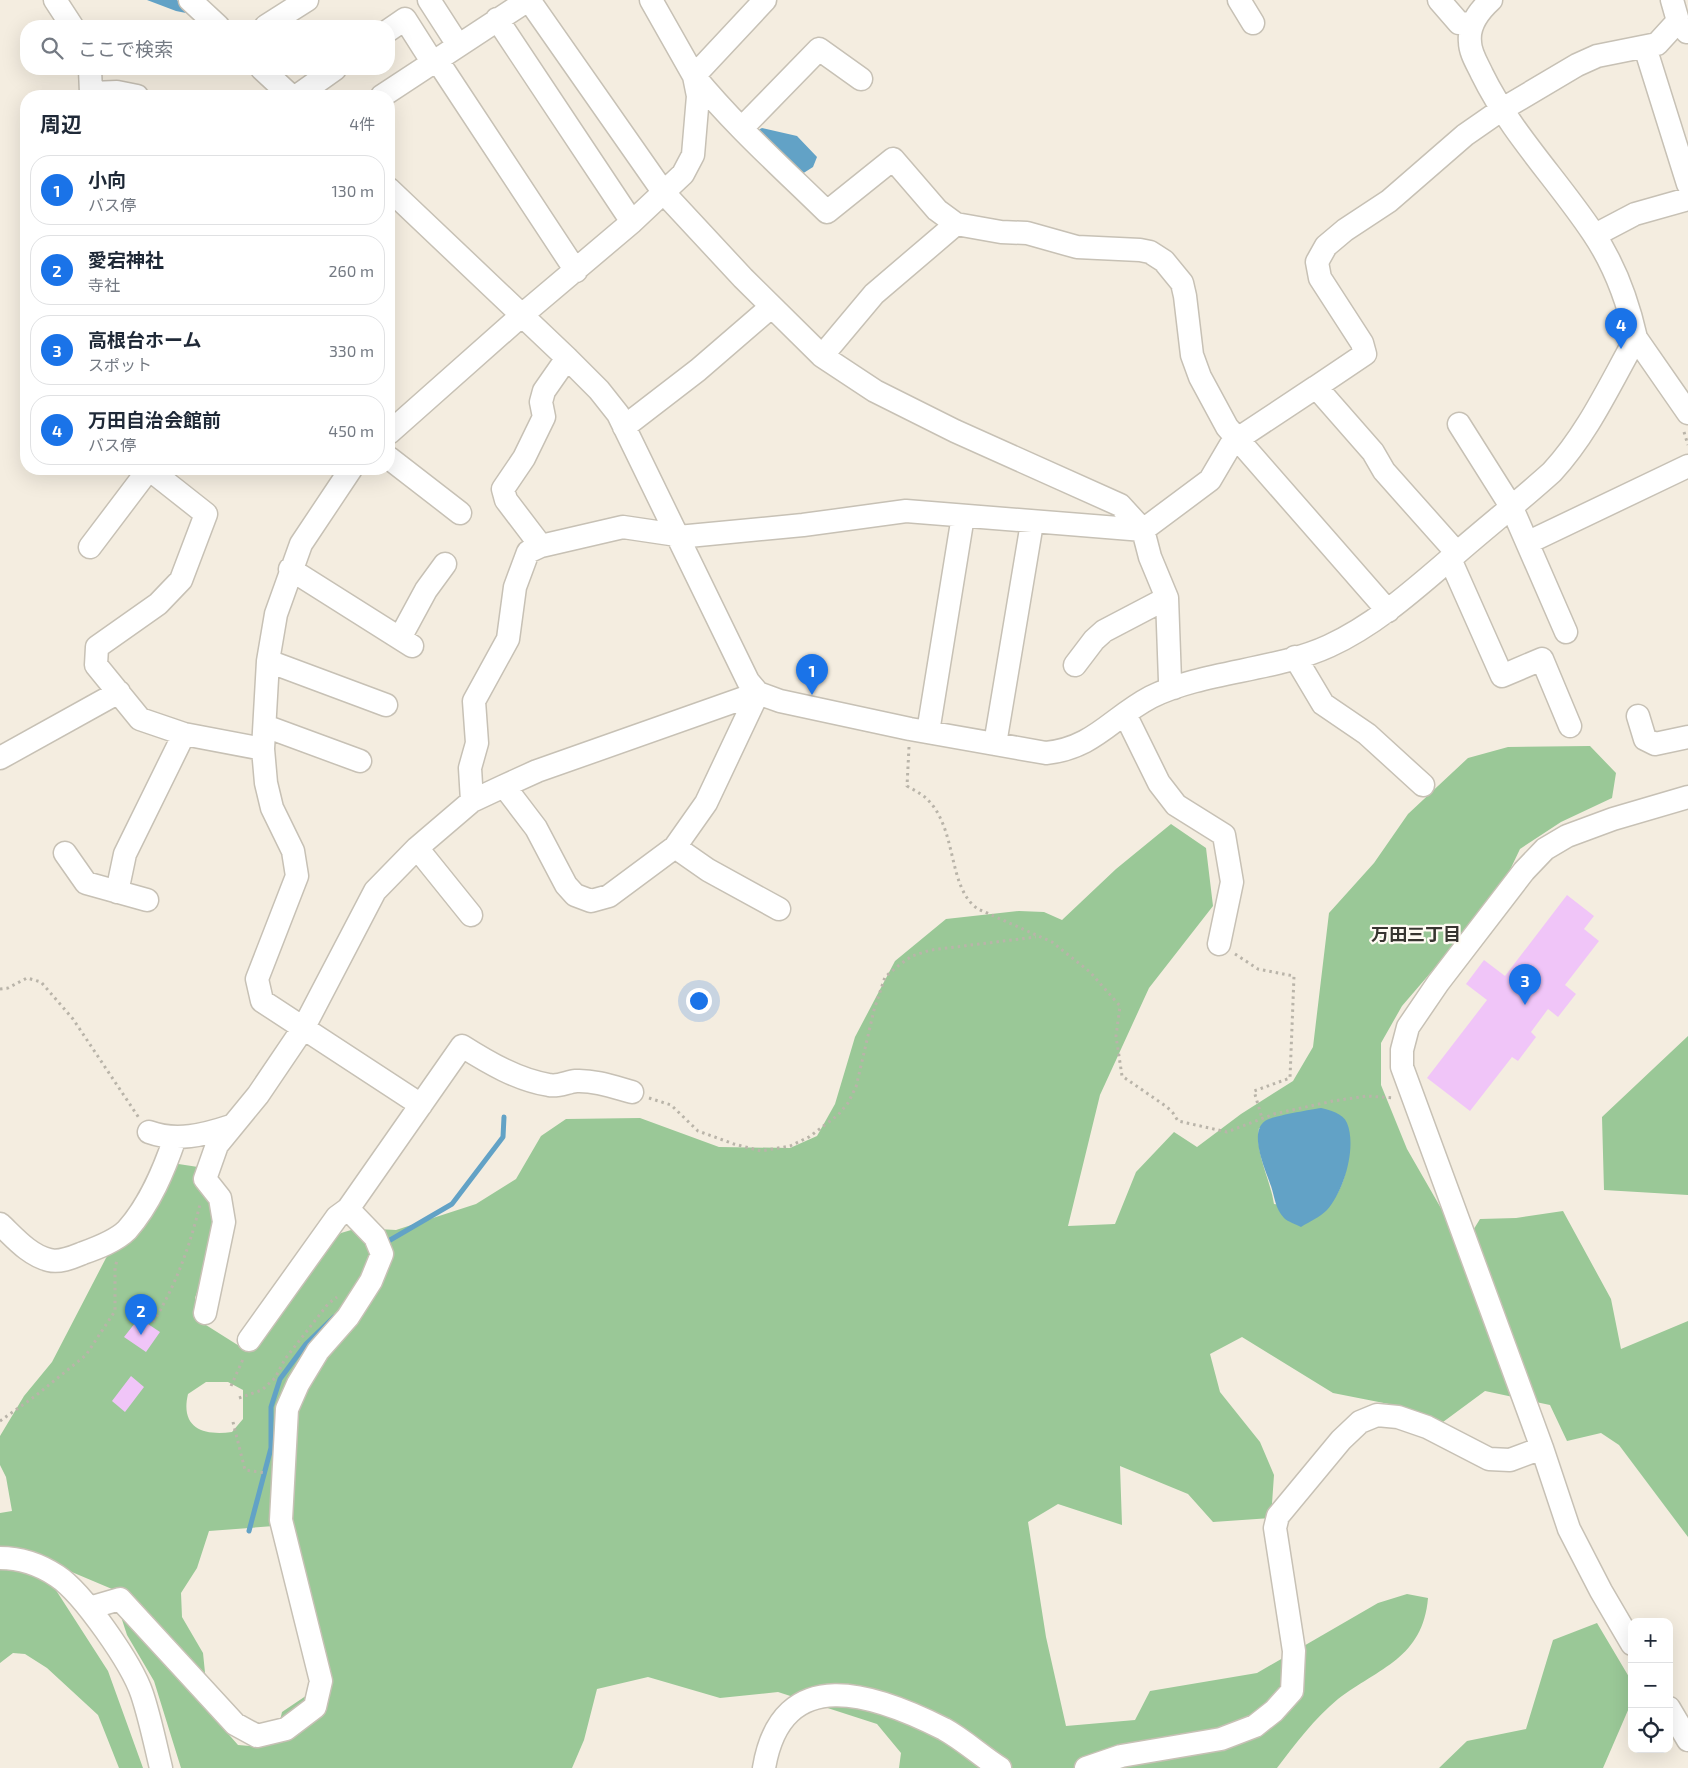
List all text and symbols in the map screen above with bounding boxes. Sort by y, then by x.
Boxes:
search box [20,20,395,75]
icon: search [38,34,66,62]
text: ここで検索 [78,37,173,60]
text: 周辺 [40,111,82,136]
text: 4件 [349,114,375,133]
text: 小向 [88,168,126,191]
text: 1 [54,181,60,200]
text: 130 m [332,181,374,200]
text: バス停 [88,195,136,214]
text: 愛宕神社 [88,248,164,271]
text: 2 [52,261,62,280]
text: 260 m [329,261,374,280]
text: 寺社 [88,275,120,294]
pin: 4 [1605,308,1637,349]
text: 高根台ホーム [88,328,201,351]
text: 3 [52,341,62,360]
text: 330 m [329,341,374,360]
text: スポット [88,355,152,374]
text: 万田自治会館前 [88,408,221,431]
text: 4 [52,421,62,440]
text: 450 m [328,421,374,440]
text: バス停 [88,435,136,454]
pin: 1 [796,654,828,695]
district label: 万田三丁目 [1371,923,1461,945]
pin: 3 [1509,964,1541,1005]
your location [686,988,712,1014]
pin: 2 [125,1294,157,1335]
map controls [1628,1618,1673,1753]
button: + [1628,1618,1673,1663]
button: − [1628,1663,1673,1708]
button: locate [1628,1708,1673,1753]

